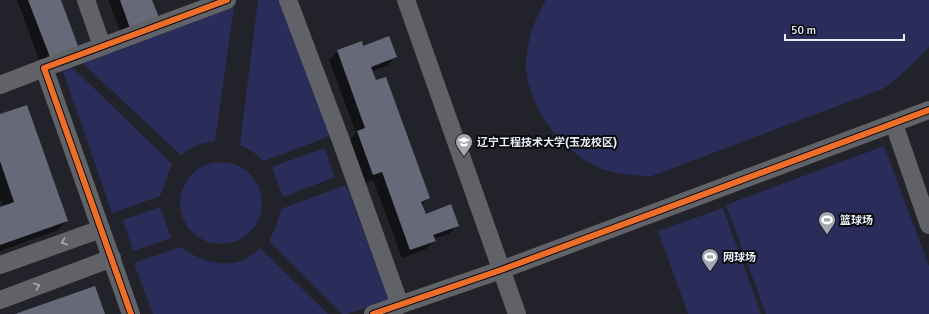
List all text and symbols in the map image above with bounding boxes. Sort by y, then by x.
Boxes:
scale bar [785,16,904,42]
text: 50 m [791,23,816,38]
school or university icon: 辽宁工程技术大学(玉龙校区) [454,132,474,157]
place label: 辽宁工程技术大学(玉龙校区) [477,136,617,149]
sports icon: 篮球场 [817,210,837,235]
place label: 篮球场 [840,214,873,227]
one-way arrow [61,238,68,246]
sports icon: 网球场 [700,247,720,272]
place label: 网球场 [723,251,756,264]
one-way arrow [33,282,40,291]

